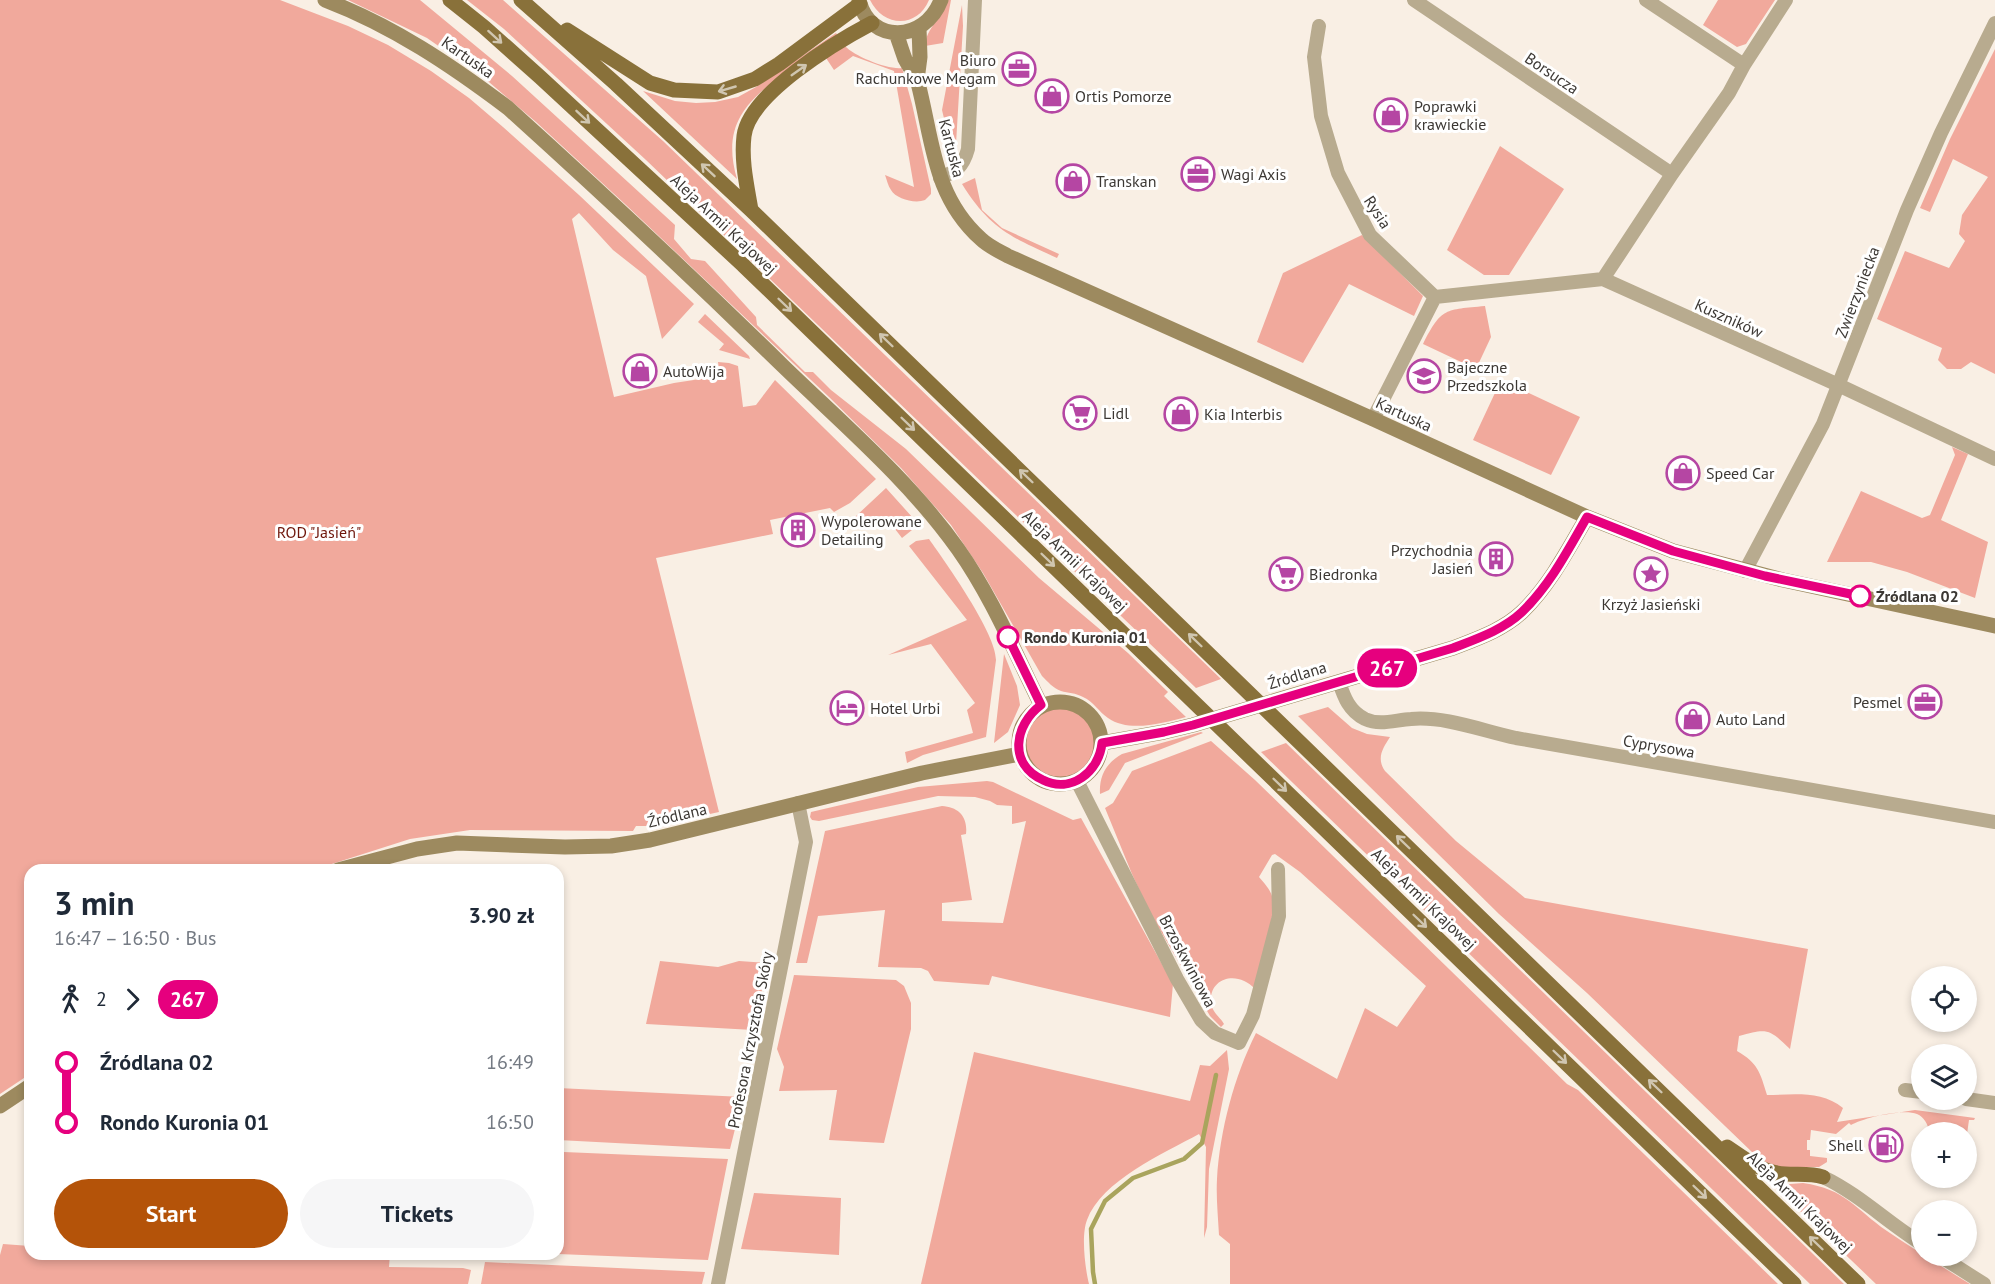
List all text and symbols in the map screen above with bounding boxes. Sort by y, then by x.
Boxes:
one-way arrow [487,30,502,44]
street label: Kartuska [438,32,498,82]
street label: Borsucza [1521,48,1583,98]
place label: Biuro Rachunkowe Megam [855,50,996,88]
office icon: Biuro Rachunkowe Megam [1001,51,1037,87]
one-way arrow [790,64,807,76]
shop icon: Ortis Pomorze [1034,78,1070,114]
one-way arrow [718,84,737,95]
place label: Ortis Pomorze [1075,86,1172,106]
place label: Poprawki krawieckie [1414,96,1486,134]
shop icon: Poprawki krawieckie [1373,97,1409,133]
one-way arrow [575,110,590,124]
street label: Kartuska [935,117,969,179]
office icon: Wagi Axis [1180,156,1216,192]
one-way arrow [701,163,716,177]
shop icon: Transkan [1055,163,1091,199]
place label: Wagi Axis [1221,164,1287,184]
street label: Aleja Armii Krajowej [667,170,781,278]
place label: Transkan [1096,171,1156,191]
street label: Rysia [1360,192,1396,232]
street label: Zwierzyniecka [1830,244,1884,340]
street label: Kuszników [1692,294,1766,342]
one-way arrow [777,298,792,313]
one-way arrow [879,334,894,348]
shop icon: AutoWija [622,353,658,389]
place label: Bajeczne Przedszkola [1447,357,1527,395]
school or university icon: Bajeczne Przedszkola [1406,358,1442,394]
place label: AutoWija [663,361,725,381]
street label: Kartuska [1373,392,1435,436]
supermarket icon: Lidl [1062,395,1098,431]
shop icon: Kia Interbis [1163,396,1199,432]
place label: Lidl [1103,403,1129,423]
place label: Kia Interbis [1204,404,1282,424]
one-way arrow [901,417,916,431]
shop icon: Speed Car [1665,455,1701,491]
place label: Speed Car [1706,463,1775,483]
one-way arrow [1019,469,1034,483]
street label: Aleja Armii Krajowej [1018,506,1132,616]
place label: Wypolerowane Detailing [821,511,922,549]
building icon: Wypolerowane Detailing [780,512,816,548]
park label: ROD "Jasień" [277,522,361,542]
place label: Przychodnia Jasień [1391,540,1473,578]
building icon: Przychodnia Jasień [1478,541,1514,577]
one-way arrow [1041,553,1056,567]
supermarket icon: Biedronka [1268,556,1304,592]
place icon: Krzyż Jasieński [1633,556,1669,592]
place label: Biedronka [1309,564,1378,584]
marker: Źródlana 02 [1849,585,1871,607]
place label: Źródlana 02 [1876,586,1959,606]
place label: Krzyż Jasieński [1601,594,1701,614]
marker: Rondo Kuronia 01 [997,626,1019,648]
place label: Rondo Kuronia 01 [1024,627,1147,647]
one-way arrow [1187,633,1202,648]
line badge: 267 [1352,648,1422,688]
text: 267 [1369,655,1405,682]
street label: Źródlana [1265,657,1329,693]
office icon: Pesmel [1907,684,1943,720]
hotel icon: Hotel Urbi [829,690,865,726]
place label: Pesmel [1853,692,1902,712]
place label: Hotel Urbi [870,698,940,718]
shop icon: Auto Land [1675,701,1711,737]
place label: Auto Land [1716,709,1785,729]
street label: Cyprysowa [1622,730,1696,762]
one-way arrow [1272,778,1287,792]
street label: Źródlana [645,798,709,832]
one-way arrow [1395,835,1410,849]
street label: Aleja Armii Krajowej [1367,844,1481,954]
text: 3 min [54,881,135,924]
text: 3.90 zł [469,901,534,929]
street label: Brzoskwiniowa [1155,911,1221,1011]
one-way arrow [1412,913,1427,928]
text: 16:47 – 16:50 · Bus [54,925,216,951]
street label: Profesora Krzysztofa Skóry [723,949,777,1130]
map controls [1911,966,1977,1266]
button: locate [1911,966,1977,1032]
icon: walk [54,983,87,1016]
icon: forward [116,983,149,1016]
text: 2 [96,986,107,1012]
text: 267 [170,986,206,1013]
button: layers [1911,1044,1977,1110]
text: Źródlana 02 [100,1048,214,1076]
text: 16:49 [486,1049,534,1075]
one-way arrow [1552,1049,1567,1064]
one-way arrow [1648,1080,1663,1094]
text: Rondo Kuronia 01 [100,1108,269,1136]
text: 16:50 [486,1109,534,1135]
button: + [1911,1122,1977,1188]
fuel station icon: Shell [1868,1127,1904,1163]
place label: Shell [1828,1135,1863,1155]
street label: Aleja Armii Krajowej [1743,1147,1857,1257]
button: Start [54,1179,288,1248]
button: Tickets [300,1179,534,1248]
one-way arrow [1692,1185,1707,1200]
button: − [1911,1200,1977,1266]
one-way arrow [1809,1236,1824,1251]

